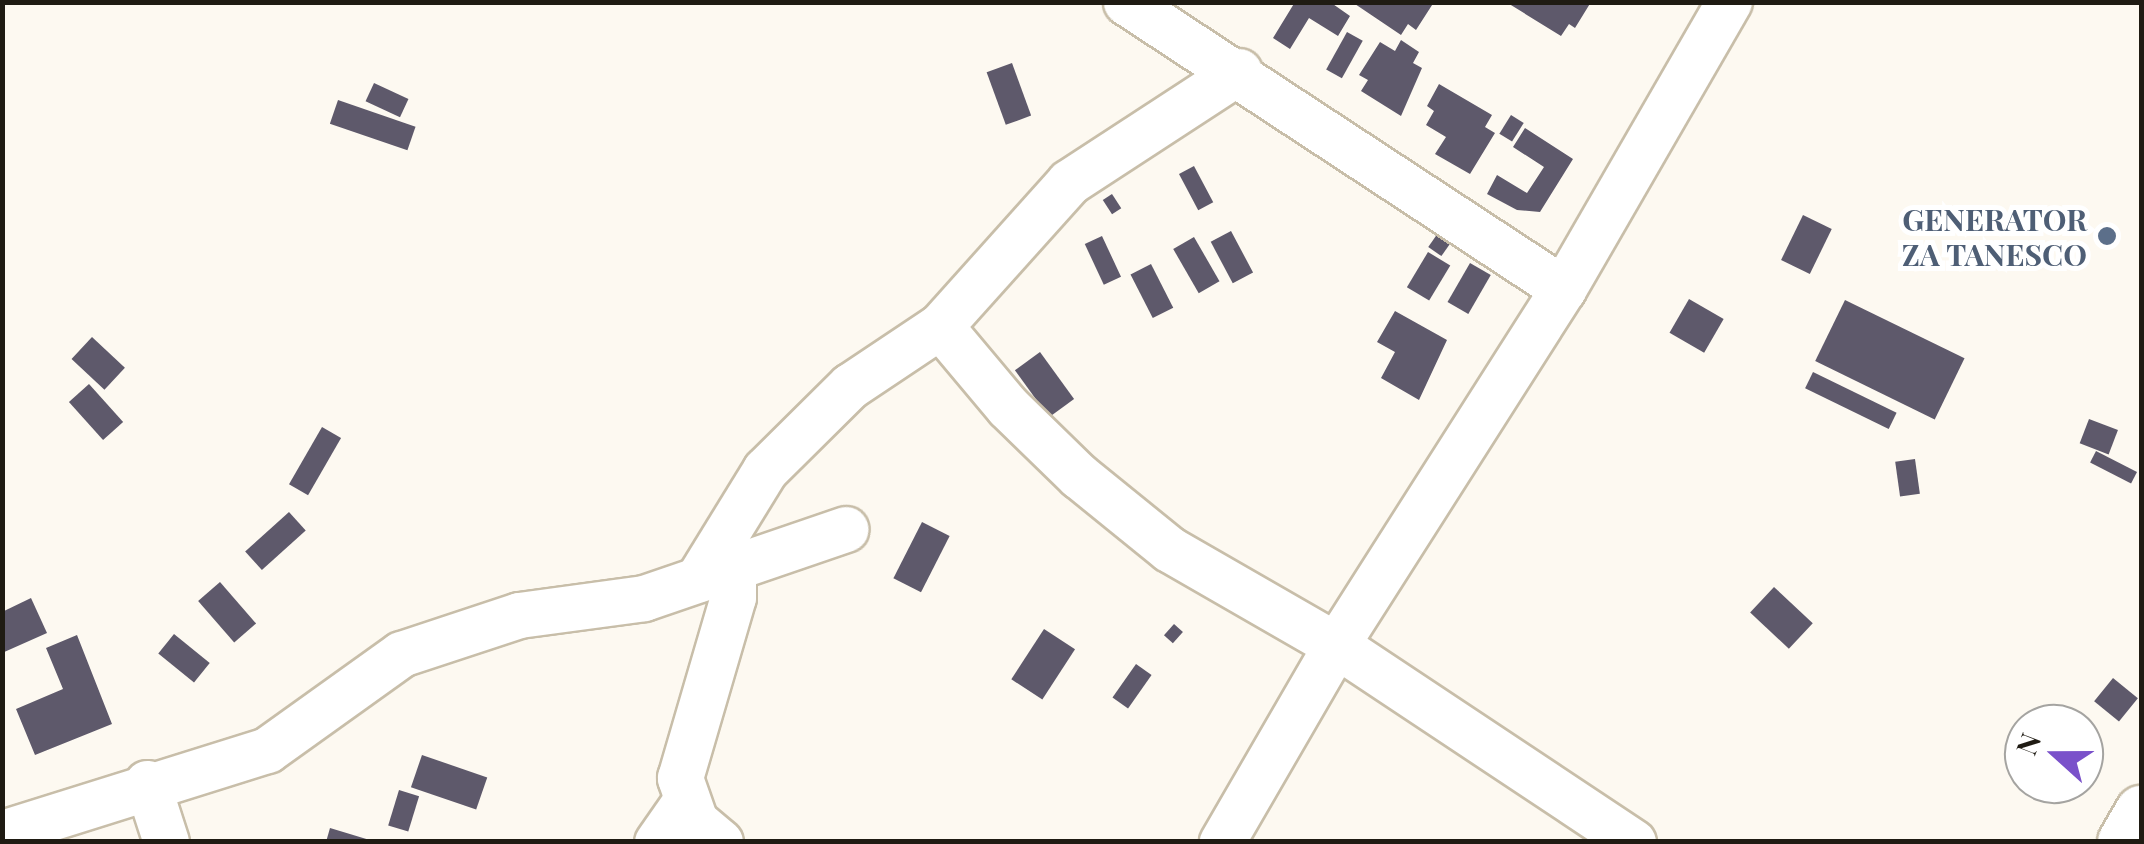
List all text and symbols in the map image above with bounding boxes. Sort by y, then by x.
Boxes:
place label: GENERATOR ZA TANESCO [1901,201,2087,272]
marker: GENERATOR ZA TANESCO [2096,225,2118,247]
north arrow [2004,704,2104,804]
text: N [2006,728,2048,760]

